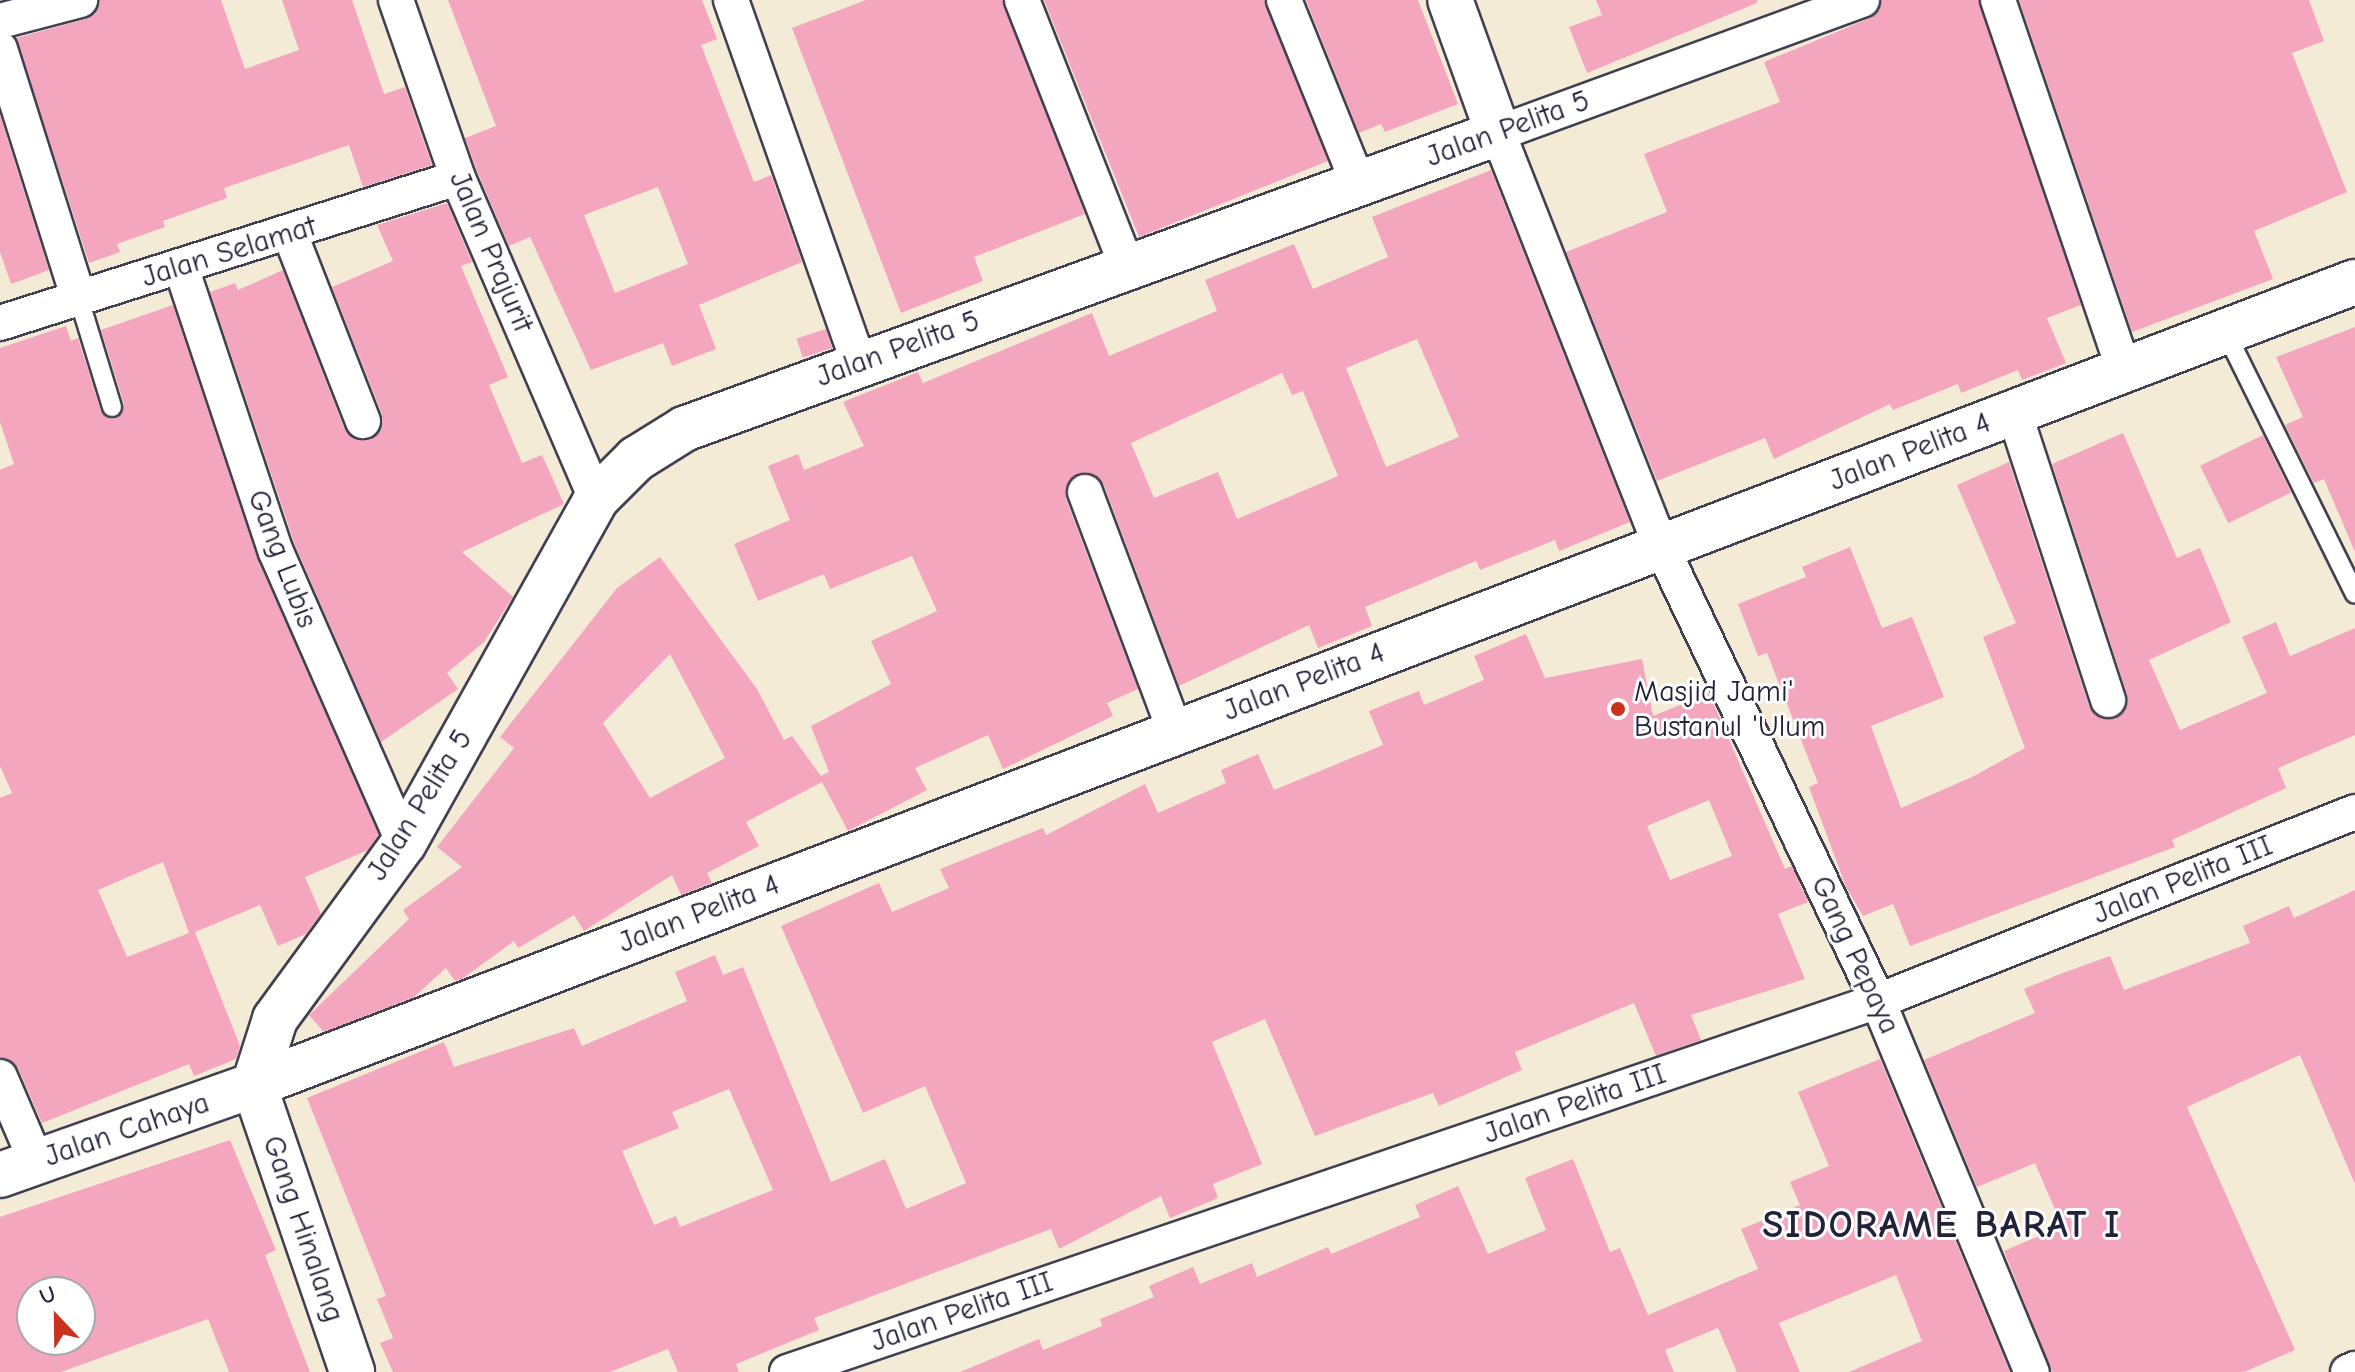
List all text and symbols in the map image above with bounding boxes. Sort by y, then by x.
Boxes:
street label: Jalan Pelita 5 [1421,83,1595,175]
street label: Jalan Prajurit [441,166,541,338]
street label: Jalan Selamat [137,208,321,296]
street label: Jalan Pelita 5 [811,303,985,395]
street label: Jalan Pelita 4 [1824,405,1996,499]
street label: Gang Lubis [239,485,325,633]
street label: Jalan Pelita 4 [1218,635,1390,729]
place label: Masjid Jami' Bustanul 'Ulum [1634,674,1825,744]
marker: Masjid Jami' Bustanul 'Ulum [1609,700,1627,718]
street label: Jalan Pelita 5 [359,723,481,887]
street label: Jalan Pelita III [2088,828,2278,932]
street label: Jalan Pelita 4 [613,867,785,961]
street label: Gang Pepaya [1803,870,1907,1040]
street label: Jalan Pelita III [1479,1056,1671,1152]
street label: Jalan Cahaya [40,1085,214,1175]
street label: Gang Hinalang [254,1131,352,1327]
district label: SIDORAME BARAT I [1763,1203,2121,1249]
street label: Jalan Pelita III [866,1264,1058,1360]
north arrow [16,1276,96,1356]
text: U [36,1281,59,1310]

